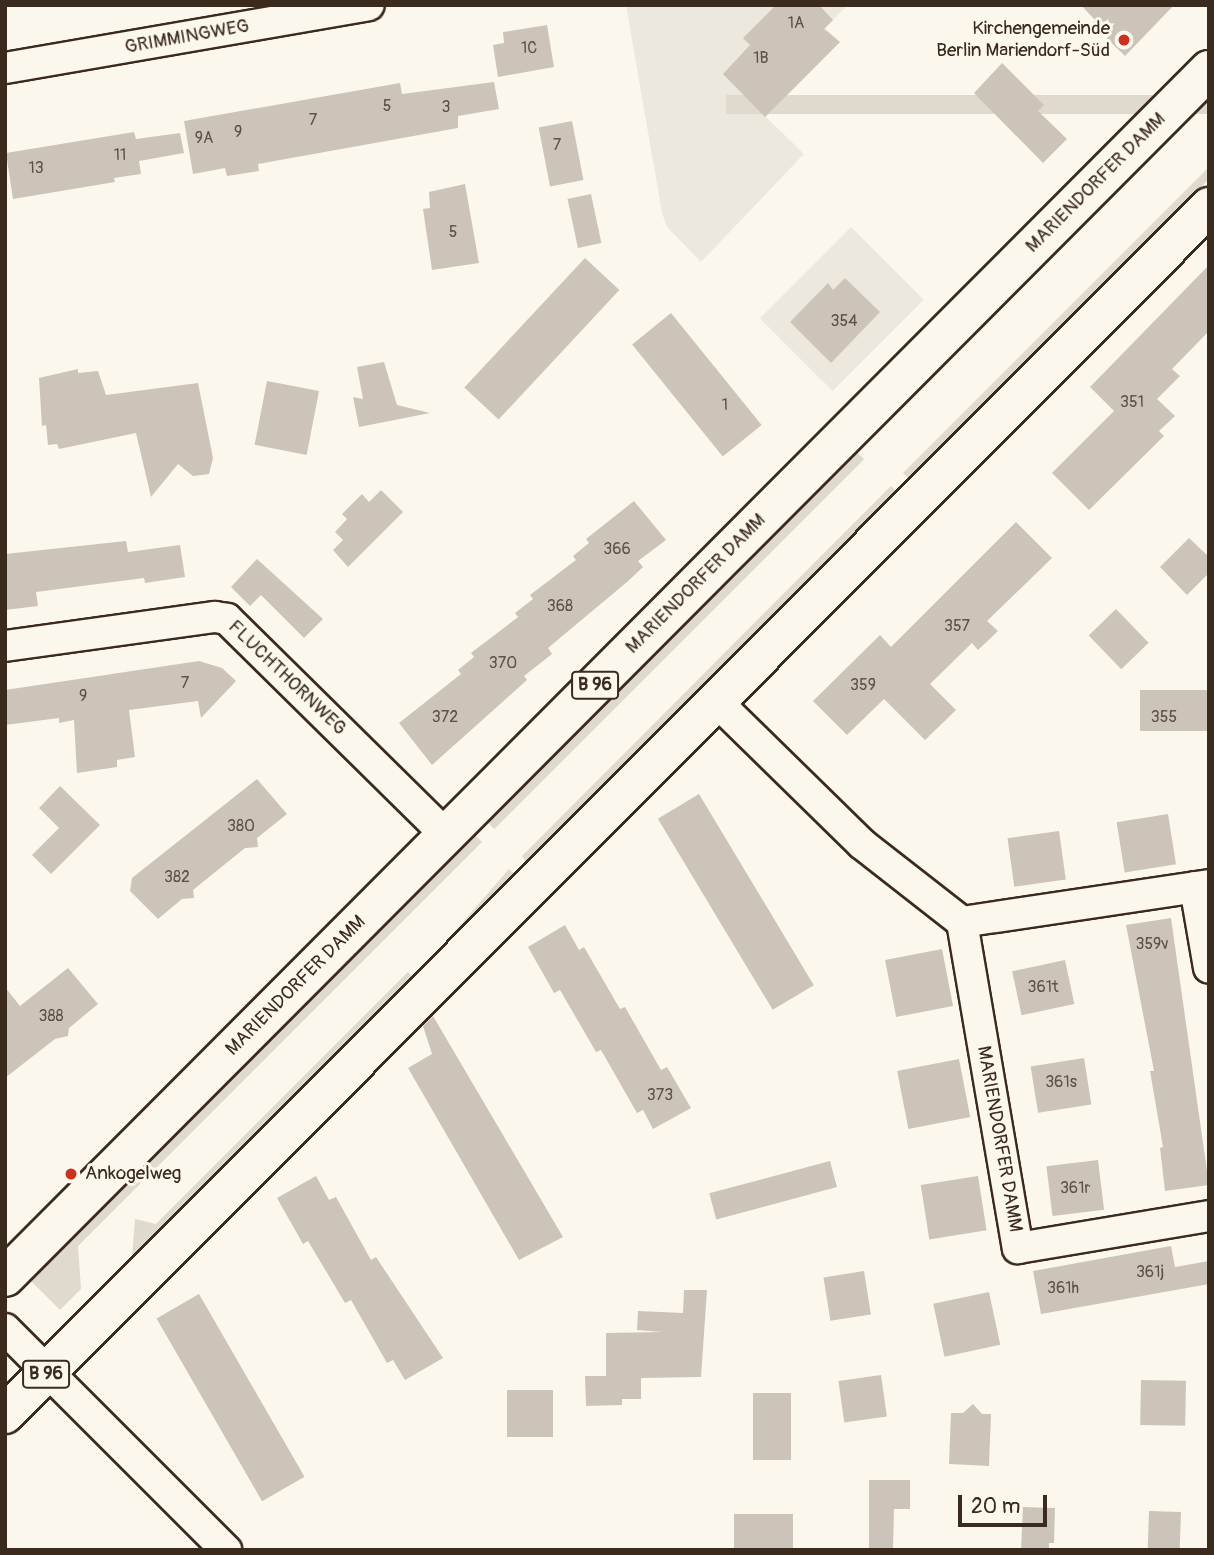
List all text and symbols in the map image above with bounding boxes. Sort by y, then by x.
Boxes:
house number: 1A [788,13,804,33]
street label: GRIMMINGWEG [123,15,251,59]
place label: Kirchengemeinde Berlin Mariendorf-Süd [936,18,1110,62]
marker: Kirchengemeinde Berlin Mariendorf-Süd [1116,32,1132,48]
house number: 1C [521,38,537,58]
house number: 1B [753,48,769,68]
house number: 5 [383,96,391,116]
house number: 3 [442,97,450,117]
street label: MARIENDORFER DAMM [1021,108,1171,258]
house number: 7 [309,110,317,130]
house number: 9 [234,122,242,142]
house number: 9A [195,128,213,148]
house number: 7 [553,135,561,155]
house number: 11 [114,145,126,165]
house number: 13 [28,158,44,178]
house number: 5 [449,222,457,242]
house number: 354 [831,311,857,331]
house number: 351 [1120,392,1144,412]
house number: 1 [722,395,728,415]
street label: MARIENDORFER DAMM [621,509,771,659]
house number: 366 [603,539,631,559]
house number: 368 [547,596,573,616]
street label: FLUCHTHORNWEG [223,616,351,740]
house number: 357 [944,616,970,636]
house number: 370 [489,653,517,673]
road number: B 96 [570,670,620,700]
house number: 7 [181,673,189,693]
house number: 359 [850,675,876,695]
house number: 9 [79,686,87,706]
house number: 372 [432,707,458,727]
house number: 355 [1151,707,1177,727]
house number: 380 [227,816,255,836]
house number: 382 [164,867,190,887]
street label: MARIENDORFER DAMM [221,911,371,1061]
house number: 359v [1135,934,1169,954]
house number: 361t [1028,977,1058,997]
house number: 388 [38,1006,64,1026]
street label: MARIENDORFER DAMM [971,1044,1027,1234]
house number: 361s [1045,1072,1077,1092]
house number: 373 [647,1085,673,1105]
place label: Ankogelweg [85,1163,181,1185]
marker: Ankogelweg [63,1166,79,1182]
house number: 361r [1060,1178,1090,1198]
house number: 361j [1136,1262,1164,1282]
house number: 361h [1047,1278,1079,1298]
road number: B 96 [22,1359,70,1388]
scale bar [962,1482,1051,1526]
text: 20 m [971,1493,1020,1520]

